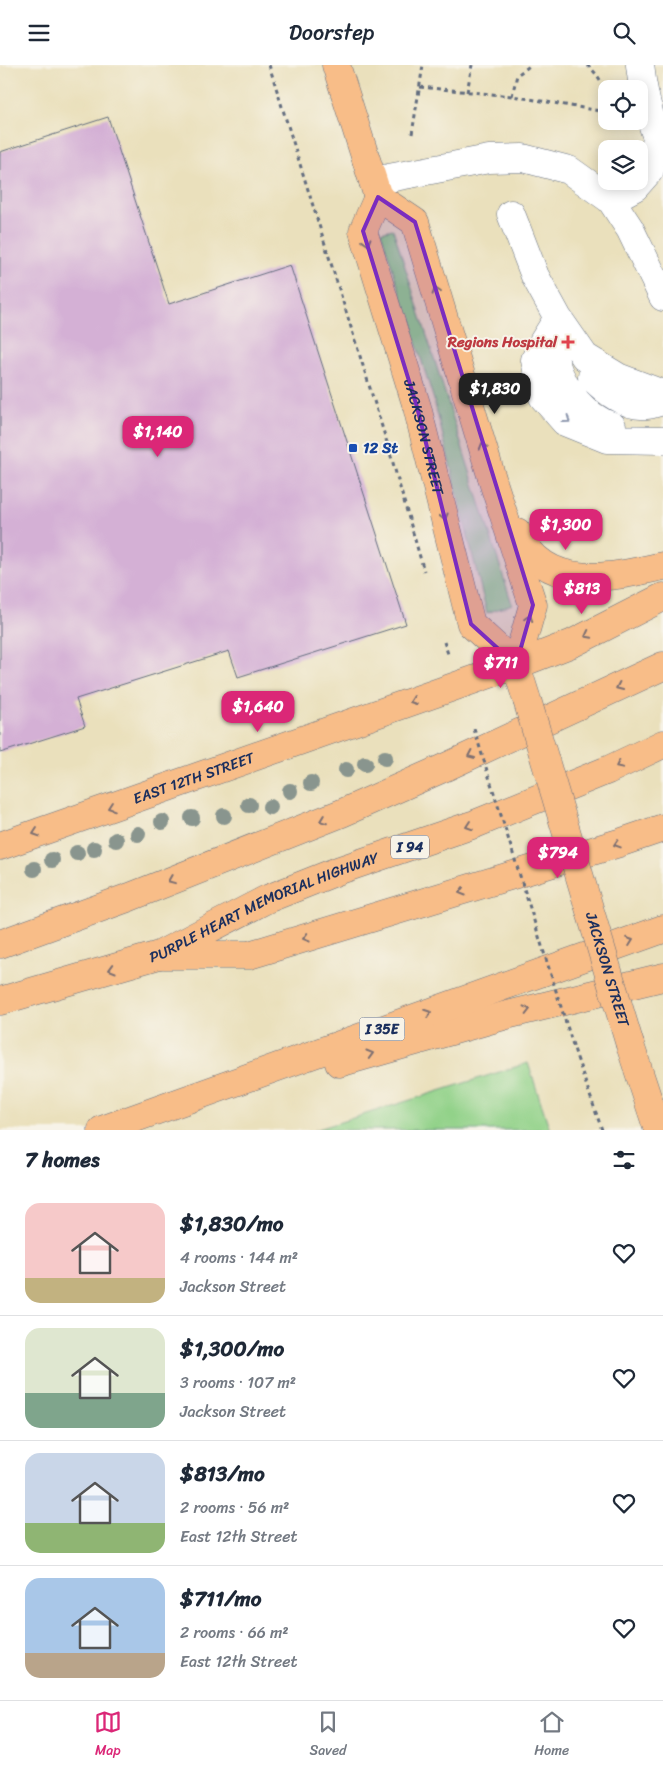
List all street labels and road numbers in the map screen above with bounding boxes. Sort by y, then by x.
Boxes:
street label: JACKSON STREET [396,375,452,499]
street label: EAST 12TH STREET [129,745,259,811]
road number: I 94 [391,835,429,859]
street label: PURPLE HEART MEMORIAL HIGHWAY [146,844,384,970]
street label: JACKSON STREET [578,908,637,1031]
road number: I 35E [360,1017,404,1041]

